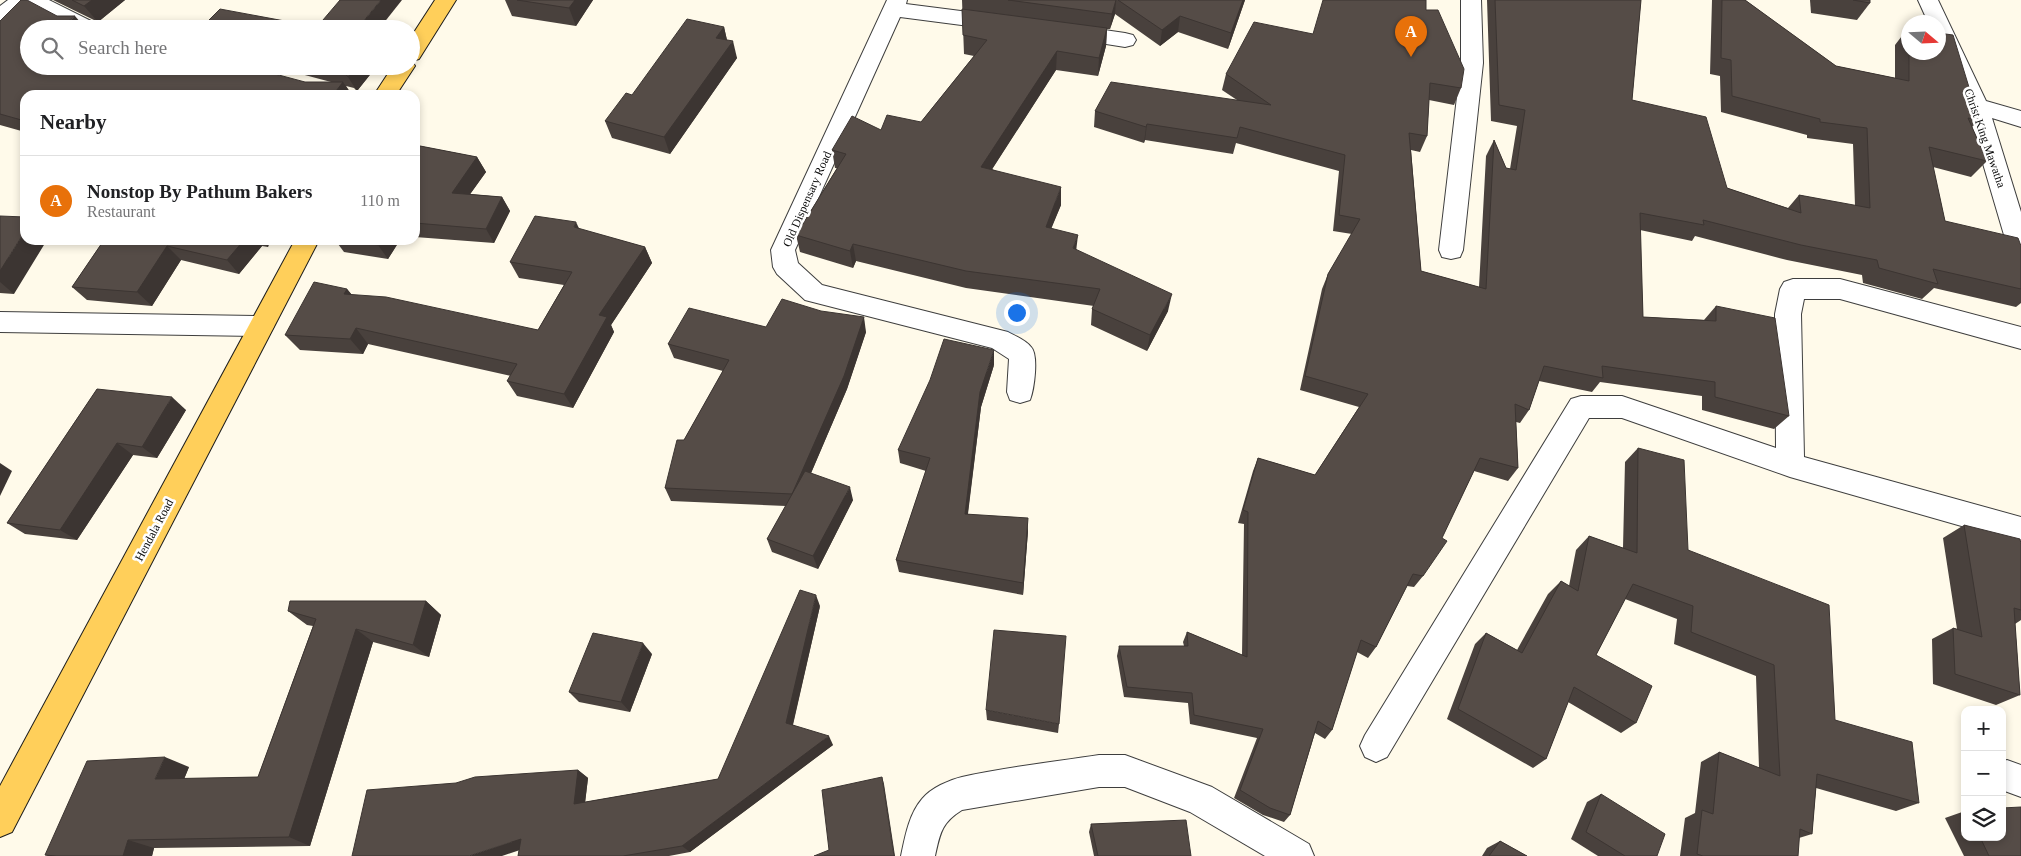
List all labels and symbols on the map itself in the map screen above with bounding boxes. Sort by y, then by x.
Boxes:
north arrow [1901,15,1946,60]
pin: A [1395,16,1427,57]
street label: Christ King Mawatha [1961,87,2009,190]
street label: Old Dispensary Road [780,149,834,249]
your location [1004,300,1030,326]
street label: Hendala Road [132,497,176,563]

